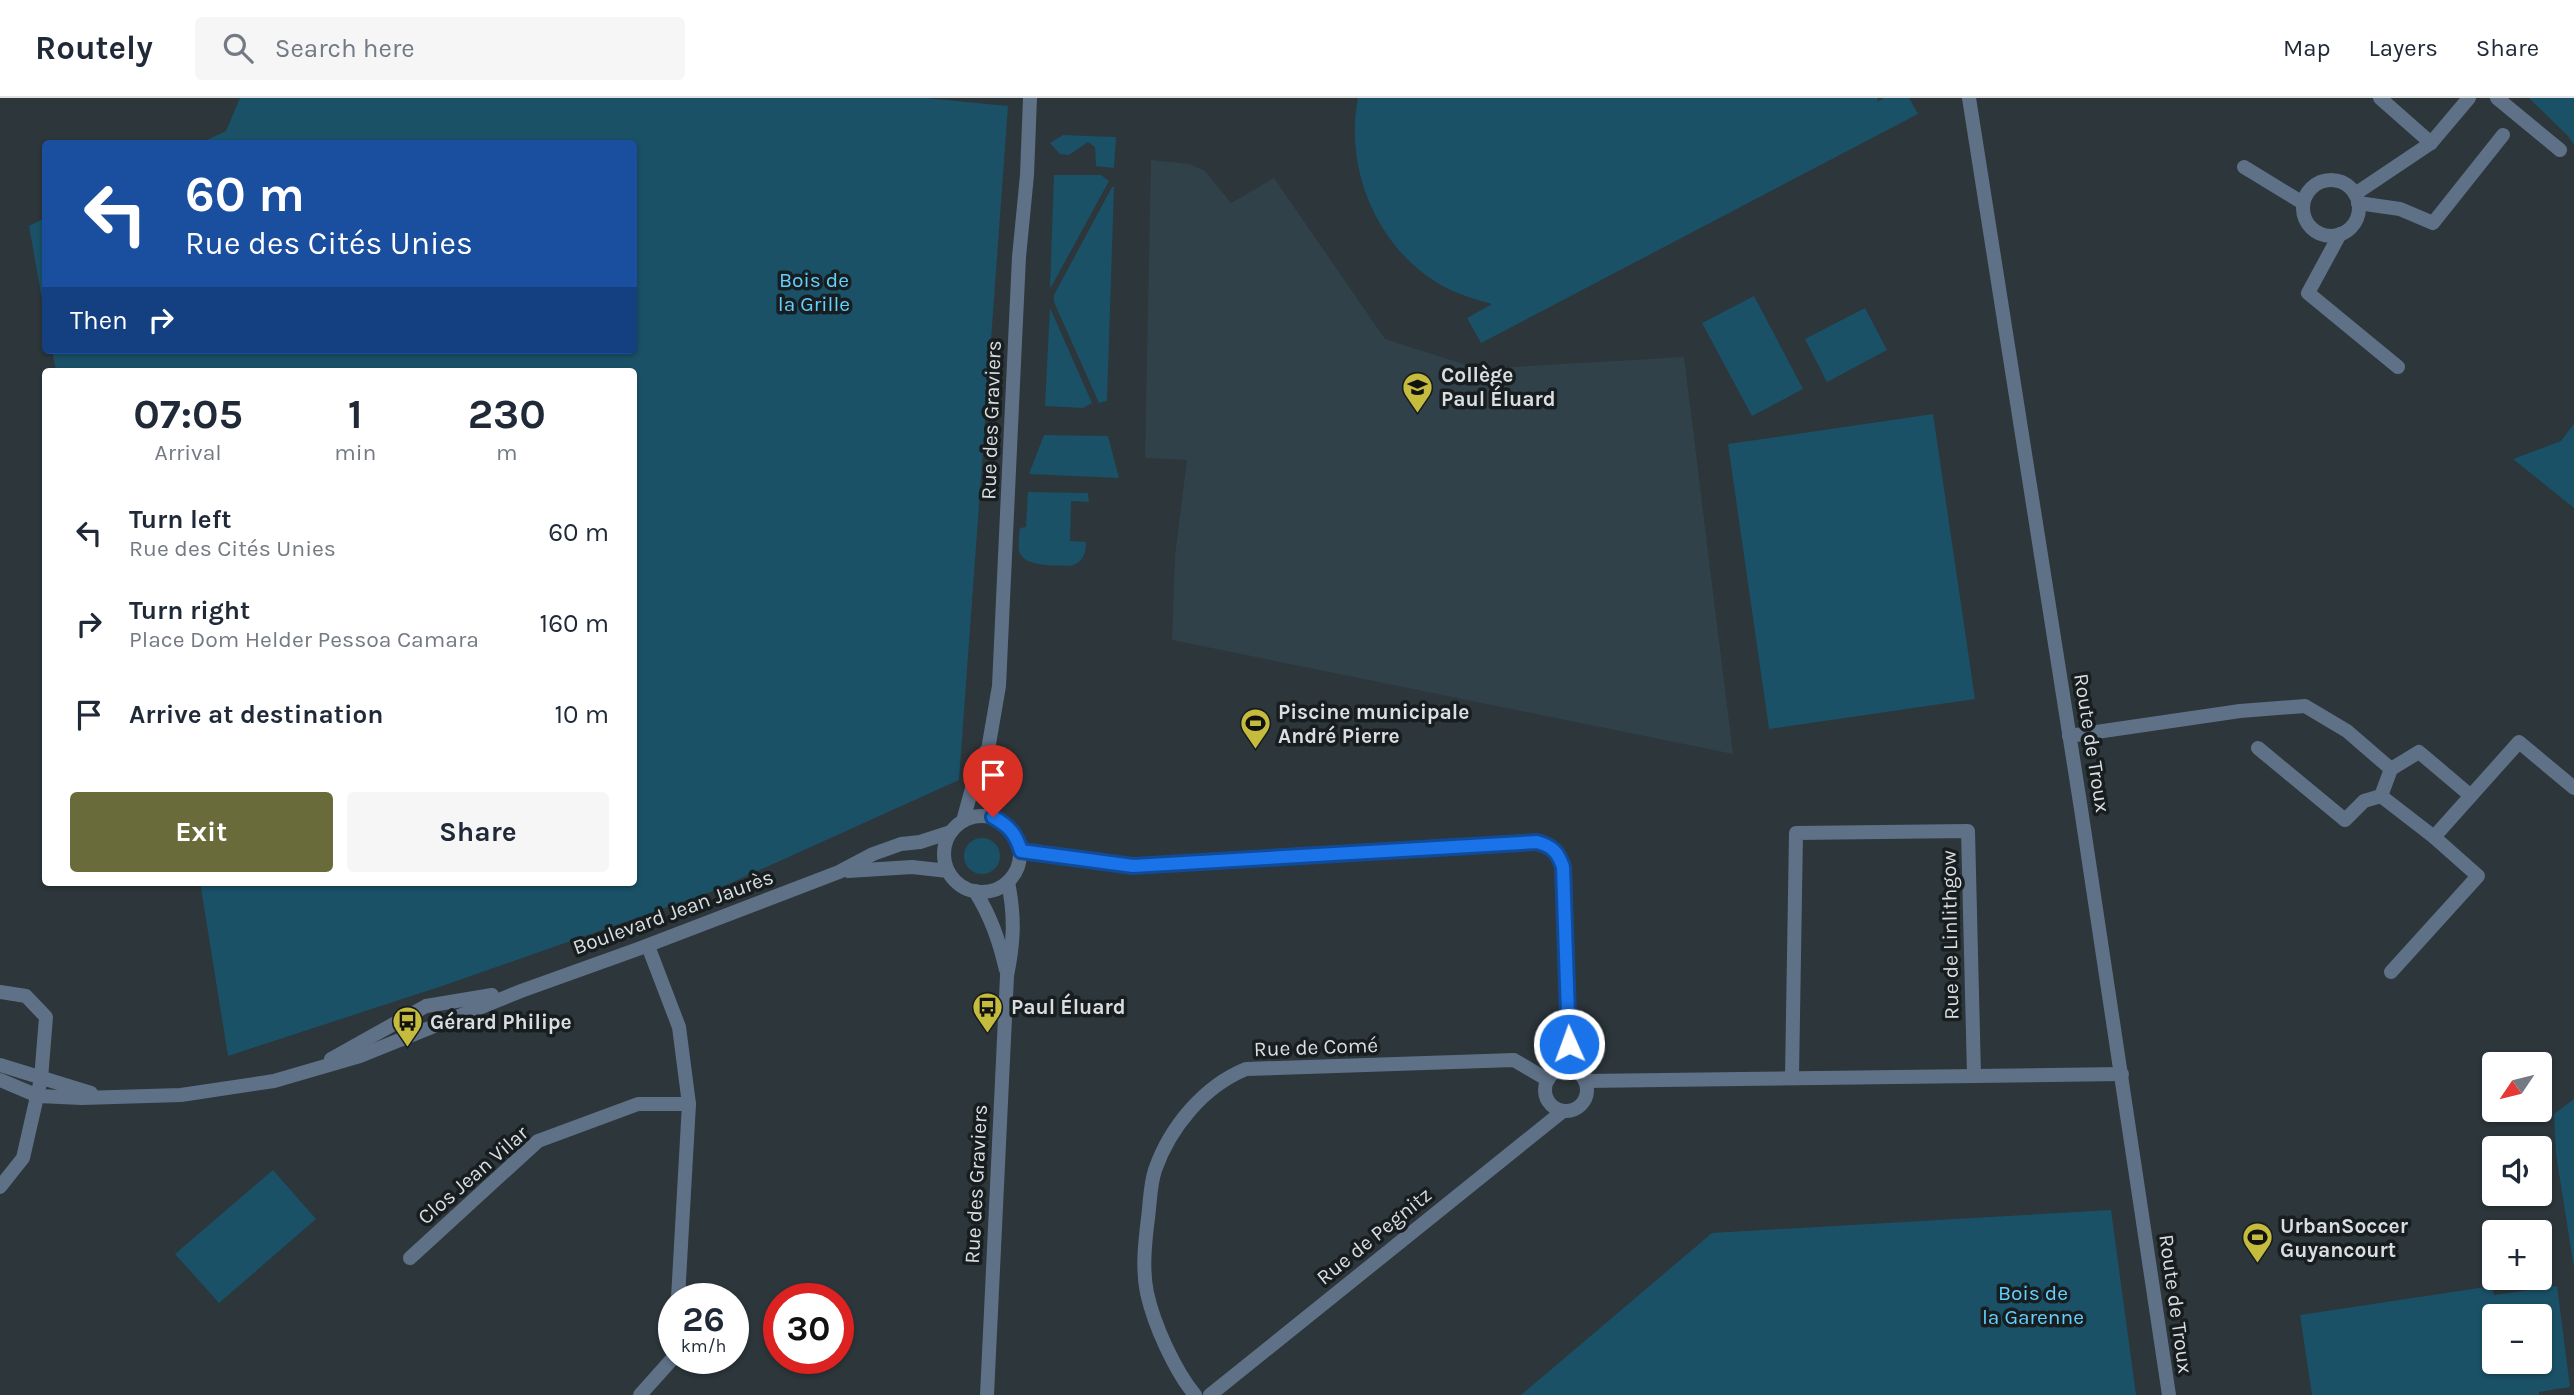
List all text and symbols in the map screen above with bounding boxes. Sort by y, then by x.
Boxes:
search box [195,17,685,80]
text: Routely [35,29,153,67]
icon: search [219,29,257,67]
text: Search here [275,33,415,64]
text: Map [2283,34,2331,62]
text: Layers [2369,34,2438,62]
text: Share [2476,34,2539,62]
text: 60 m [185,166,305,223]
icon: left [70,168,161,259]
text: Rue des Cités Unies [185,225,473,262]
park label: Bois de la Grille [778,268,850,316]
icon: right [142,301,180,339]
text: Then [70,305,128,336]
street label: Rue des Graviers [976,340,1006,500]
place label: Collège Paul Éluard [1441,363,1556,411]
school or university icon: Collège Paul Éluard [1401,370,1435,414]
text: 07:05 [133,389,243,439]
text: 1 [348,389,363,439]
text: 230 [468,389,546,439]
text: Arrival [154,439,222,466]
text: min [334,439,376,466]
text: m [496,439,517,466]
text: Turn left [129,504,231,535]
icon: left [70,514,108,552]
text: 60 m [548,517,609,548]
text: Rue des Cités Unies [129,535,336,562]
text: Turn right [129,595,250,626]
icon: right [70,605,108,643]
text: 160 m [540,608,609,639]
text: Place Dom Helder Pessoa Camara [129,626,479,653]
street label: Route de Troux [2069,672,2115,814]
icon: arrive [70,696,108,734]
text: Arrive at destination [129,699,383,730]
text: 10 m [554,699,609,730]
place label: Piscine municipale André Pierre [1278,700,1469,748]
sports icon: Piscine municipale André Pierre [1238,707,1272,751]
pin [963,745,1023,817]
icon: arrive [974,756,1012,794]
button: Exit [70,792,333,872]
button: Share [347,792,609,872]
street label: Rue de Linlithgow [1937,850,1963,1020]
street label: Boulevard Jean Jaurès [569,865,777,959]
bus stop icon: Paul Éluard [971,990,1005,1034]
place label: Paul Éluard [1011,993,1126,1019]
bus stop icon: Gérard Philipe [390,1005,424,1049]
position arrow [1532,1007,1606,1081]
place label: Gérard Philipe [430,1010,572,1034]
street label: Rue de Comé [1253,1033,1379,1061]
north arrow [2482,1052,2552,1122]
map controls [2482,1052,2552,1374]
street label: Rue des Graviers [960,1104,992,1264]
street label: Clos Jean Vilar [413,1120,533,1229]
button: sound [2482,1136,2552,1206]
street label: Rue de Pegnitz [1312,1182,1436,1290]
place label: UrbanSoccer Guyancourt [2280,1214,2409,1262]
button: + [2482,1220,2552,1290]
sports icon: UrbanSoccer Guyancourt [2240,1221,2274,1265]
street label: Route de Troux [2154,1233,2198,1375]
park label: Bois de la Garenne [1982,1281,2084,1329]
speed limit sign: 30 [763,1283,854,1374]
text: 26 [682,1299,725,1340]
button: − [2482,1304,2552,1374]
text: km/h [681,1335,726,1357]

